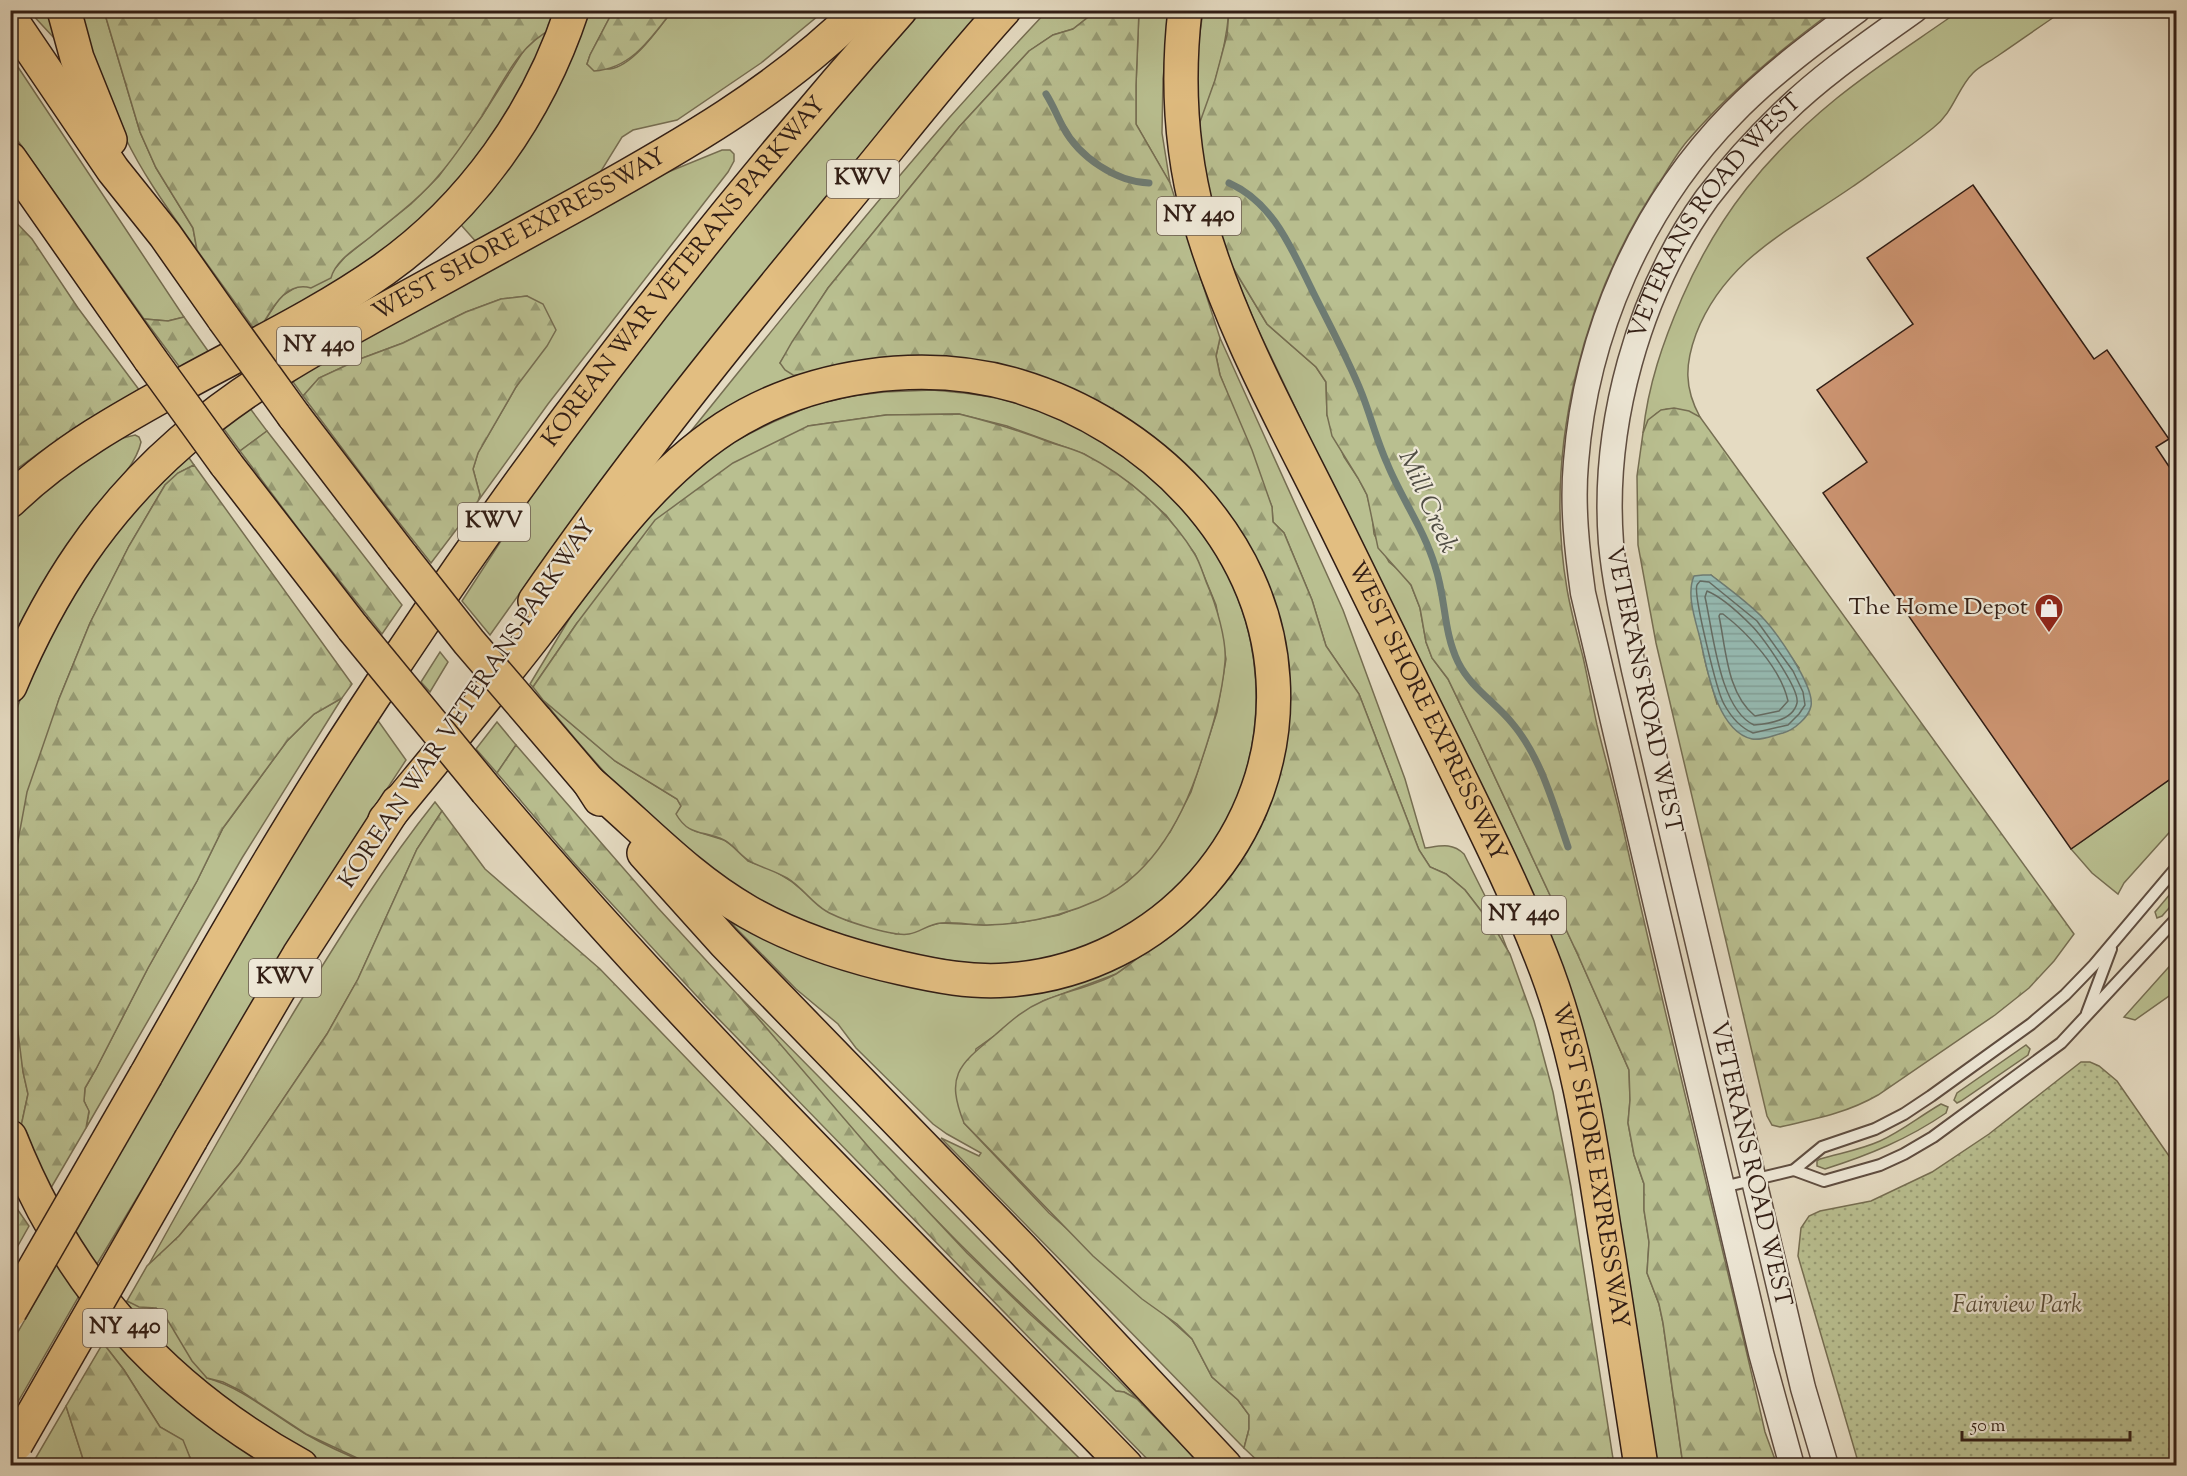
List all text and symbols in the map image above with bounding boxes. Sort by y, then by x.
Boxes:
street label: VETERANS ROAD WEST [1621,86,1810,344]
street label: KOREAN WAR VETERANS PARKWAY [535,89,834,455]
street label: WEST SHORE EXPRESSWAY [367,140,672,330]
road number: KWV [827,160,899,198]
road number: NY 440 [1157,197,1241,235]
road number: NY 440 [277,327,361,365]
water label: Mill Creek [1388,445,1466,560]
road number: KWV [458,503,530,541]
street label: KOREAN WAR VETERANS PARKWAY [331,512,605,896]
street label: VETERANS ROAD WEST [1596,544,1690,837]
street label: WEST SHORE EXPRESSWAY [1338,556,1515,867]
place label: The Home Depot [1848,591,2028,625]
shop icon: The Home Depot [2033,592,2065,634]
road number: NY 440 [1482,896,1566,934]
road number: KWV [249,959,321,997]
street label: WEST SHORE EXPRESSWAY [1542,999,1637,1331]
street label: VETERANS ROAD WEST [1701,1018,1799,1310]
park label: Fairview Park [1952,1289,2082,1323]
road number: NY 440 [83,1309,167,1347]
scale bar [1962,1404,2130,1442]
text: 50 m [1970,1414,2006,1440]

